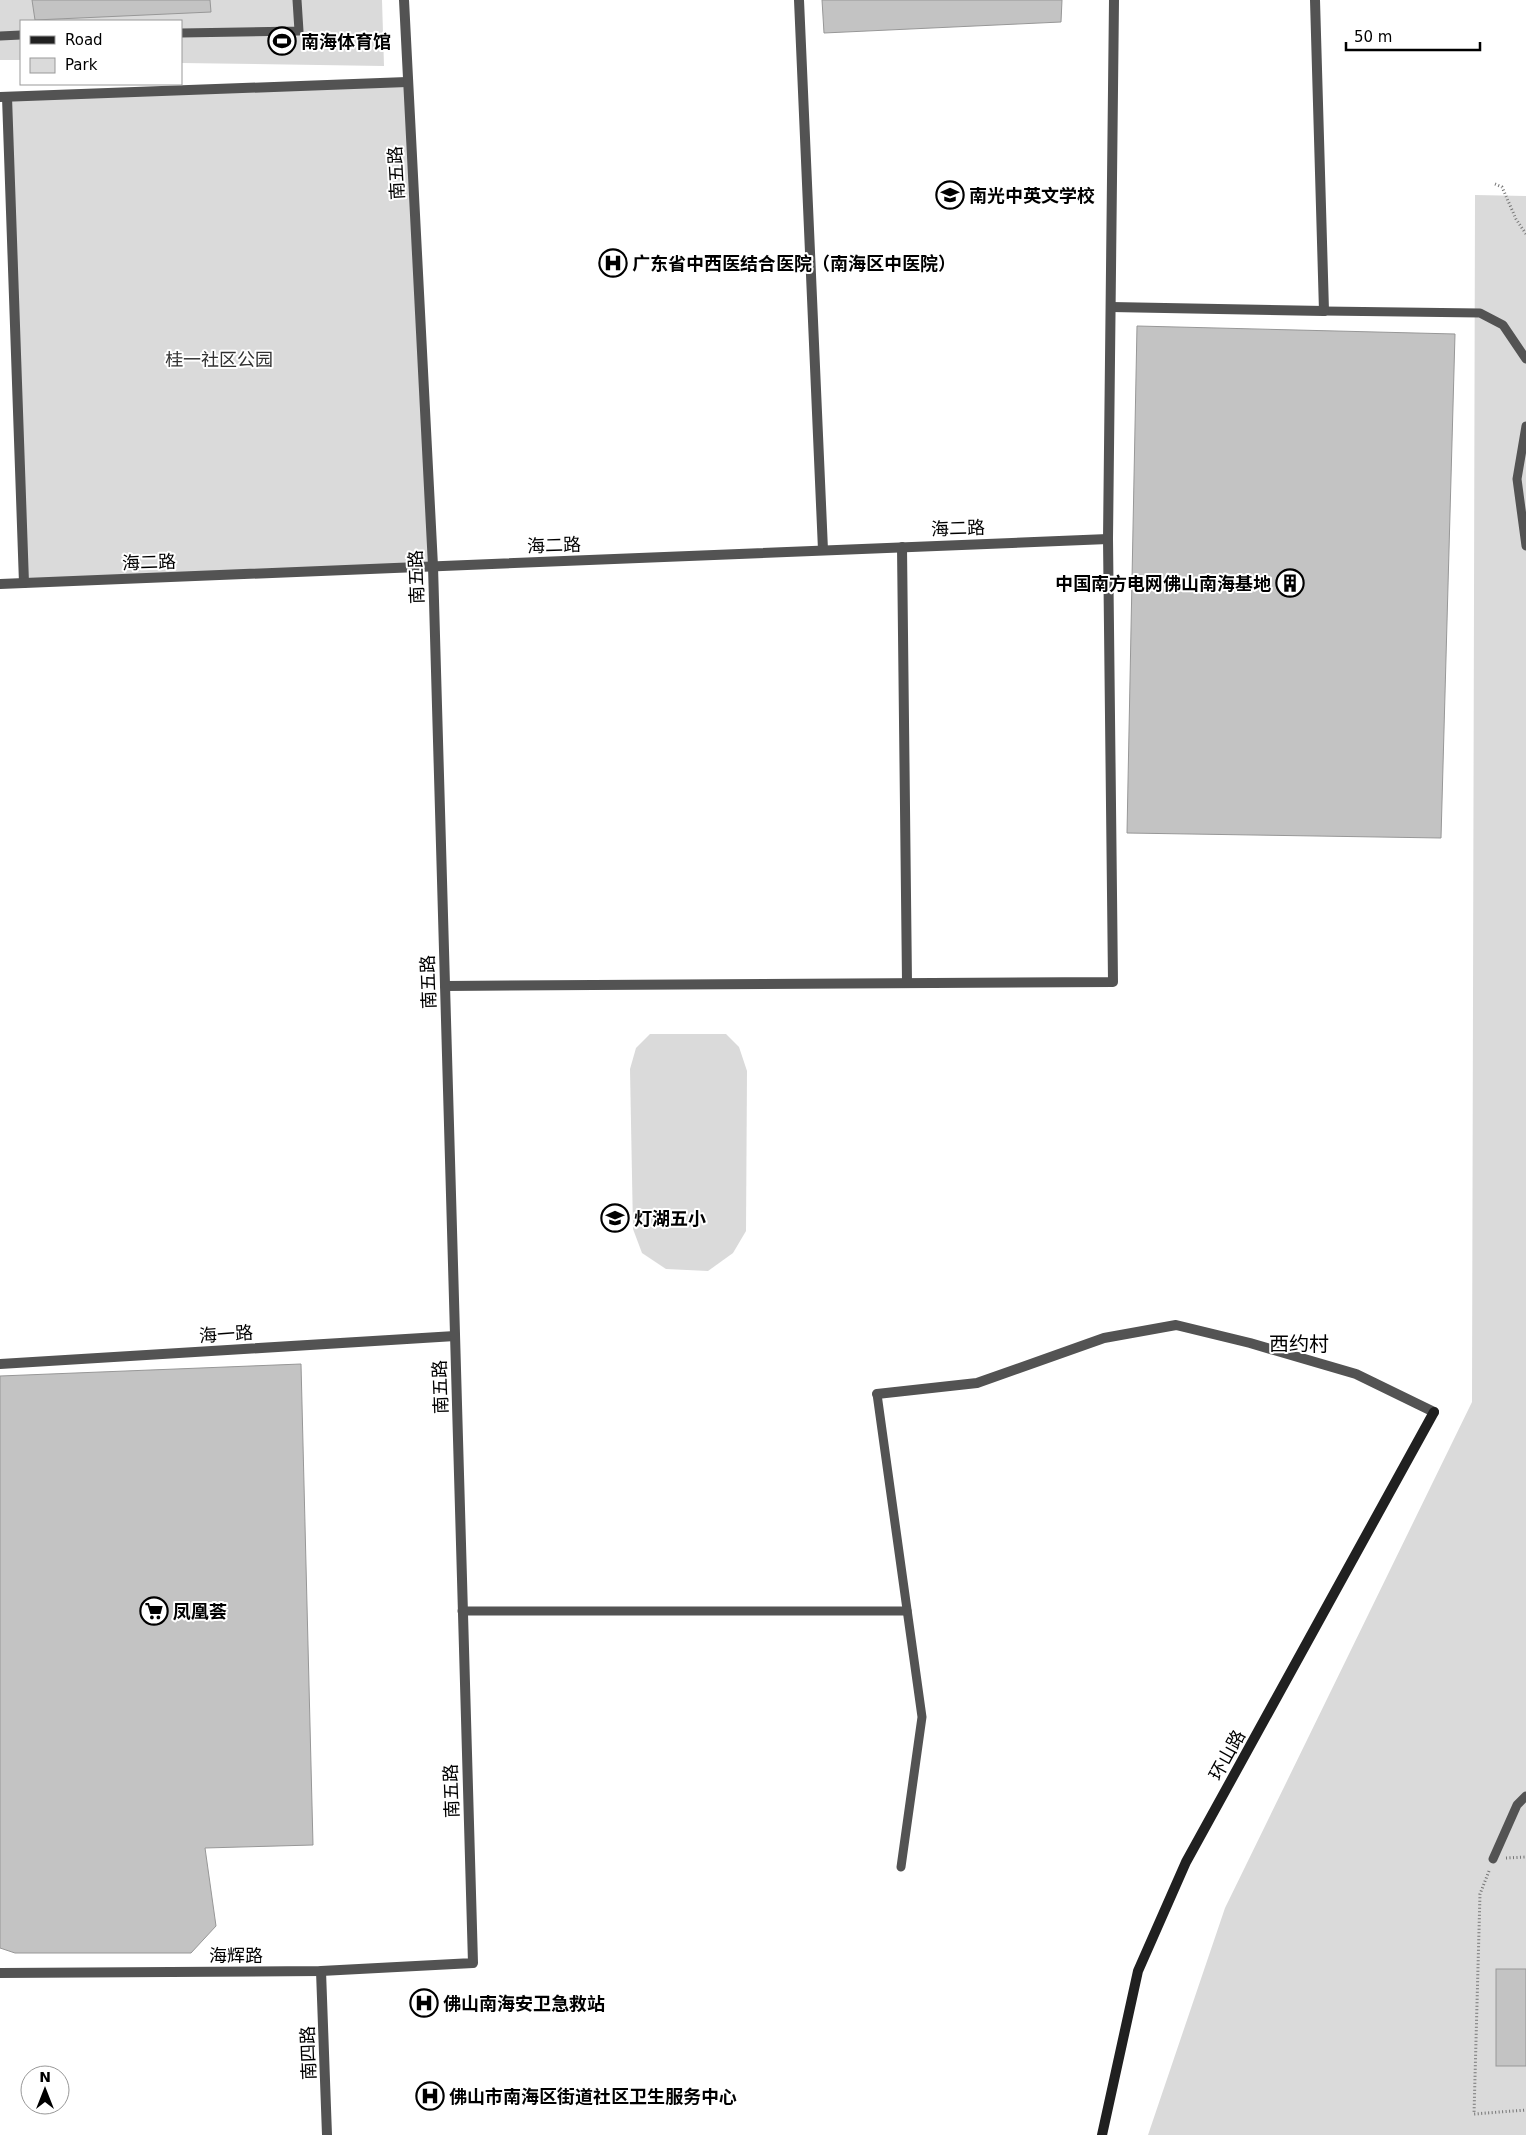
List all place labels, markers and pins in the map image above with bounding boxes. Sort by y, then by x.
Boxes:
sports icon: 南海体育馆 [267,26,297,56]
place label: 南海体育馆 [301,31,391,52]
school or university icon: 南光中英文学校 [935,180,965,210]
place label: 南光中英文学校 [969,185,1095,206]
hospital icon: 广东省中西医结合医院（南海区中医院） [598,248,628,278]
place label: 广东省中西医结合医院（南海区中医院） [632,253,956,274]
building icon: 中国南方电网佛山南海基地 [1275,568,1305,598]
place label: 中国南方电网佛山南海基地 [1055,573,1271,594]
school or university icon: 灯湖五小 [600,1203,630,1233]
place label: 灯湖五小 [634,1208,706,1229]
supermarket icon: 凤凰荟 [139,1596,169,1626]
place label: 凤凰荟 [173,1601,227,1622]
hospital icon: 佛山南海安卫急救站 [409,1988,439,2018]
place label: 佛山南海安卫急救站 [443,1993,605,2014]
hospital icon: 佛山市南海区街道社区卫生服务中心 [415,2081,445,2111]
place label: 佛山市南海区街道社区卫生服务中心 [449,2086,737,2107]

